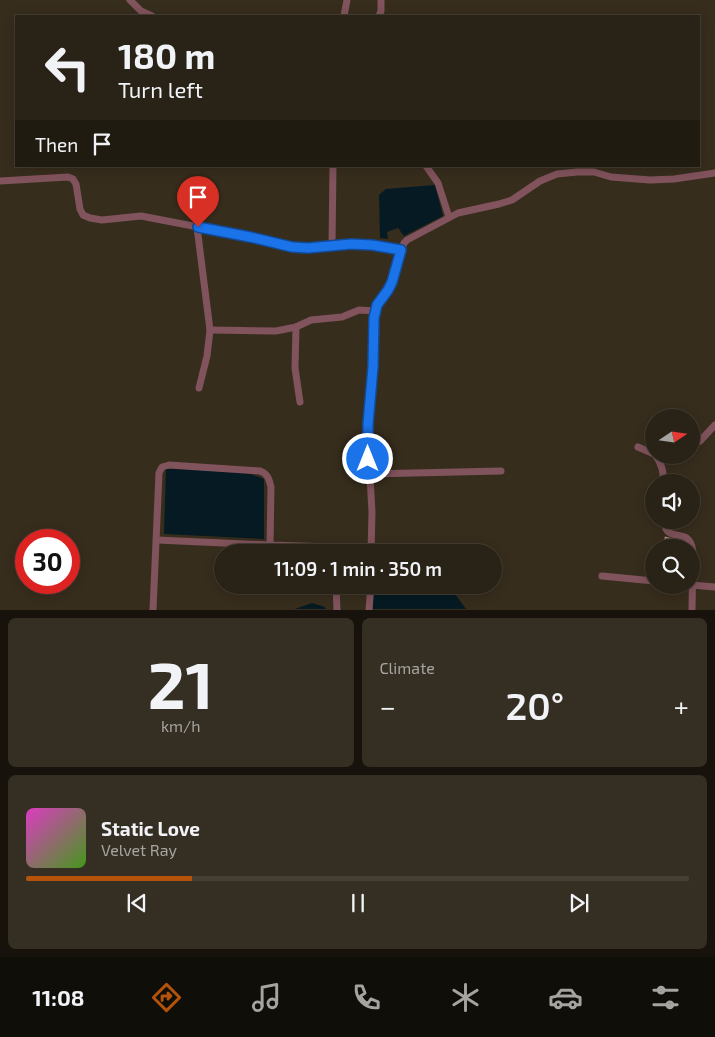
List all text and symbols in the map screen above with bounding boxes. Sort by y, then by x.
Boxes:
text: 180 m [118,34,215,76]
icon: left [35,35,100,100]
text: Turn left [118,76,203,102]
icon: arrive [88,130,116,158]
text: Then [35,133,78,156]
pin [177,176,219,227]
icon: arrive [184,183,212,211]
north arrow [645,409,700,464]
map controls [645,409,700,594]
position arrow [341,432,393,484]
button: sound [645,474,700,529]
speed limit sign: 30 [15,529,80,594]
button: search [645,539,700,594]
text: 11:09 · 1 min · 350 m [274,557,442,580]
text: 21 [148,644,214,722]
text: Climate [380,658,435,677]
text: 20° [505,682,564,728]
text: − [380,689,396,723]
text: + [674,689,689,723]
text: km/h [161,716,201,735]
text: Static Love [101,817,200,840]
text: Velvet Ray [101,840,177,859]
icon: previous [123,889,151,917]
icon: pause [344,889,372,917]
icon: next [565,889,593,917]
icon: directions [149,980,184,1015]
icon: music [249,980,284,1015]
icon: phone [349,980,384,1015]
icon: climate [448,980,483,1015]
icon: car [548,980,583,1015]
icon: filters [648,980,683,1015]
text: 11:08 [32,984,85,1010]

